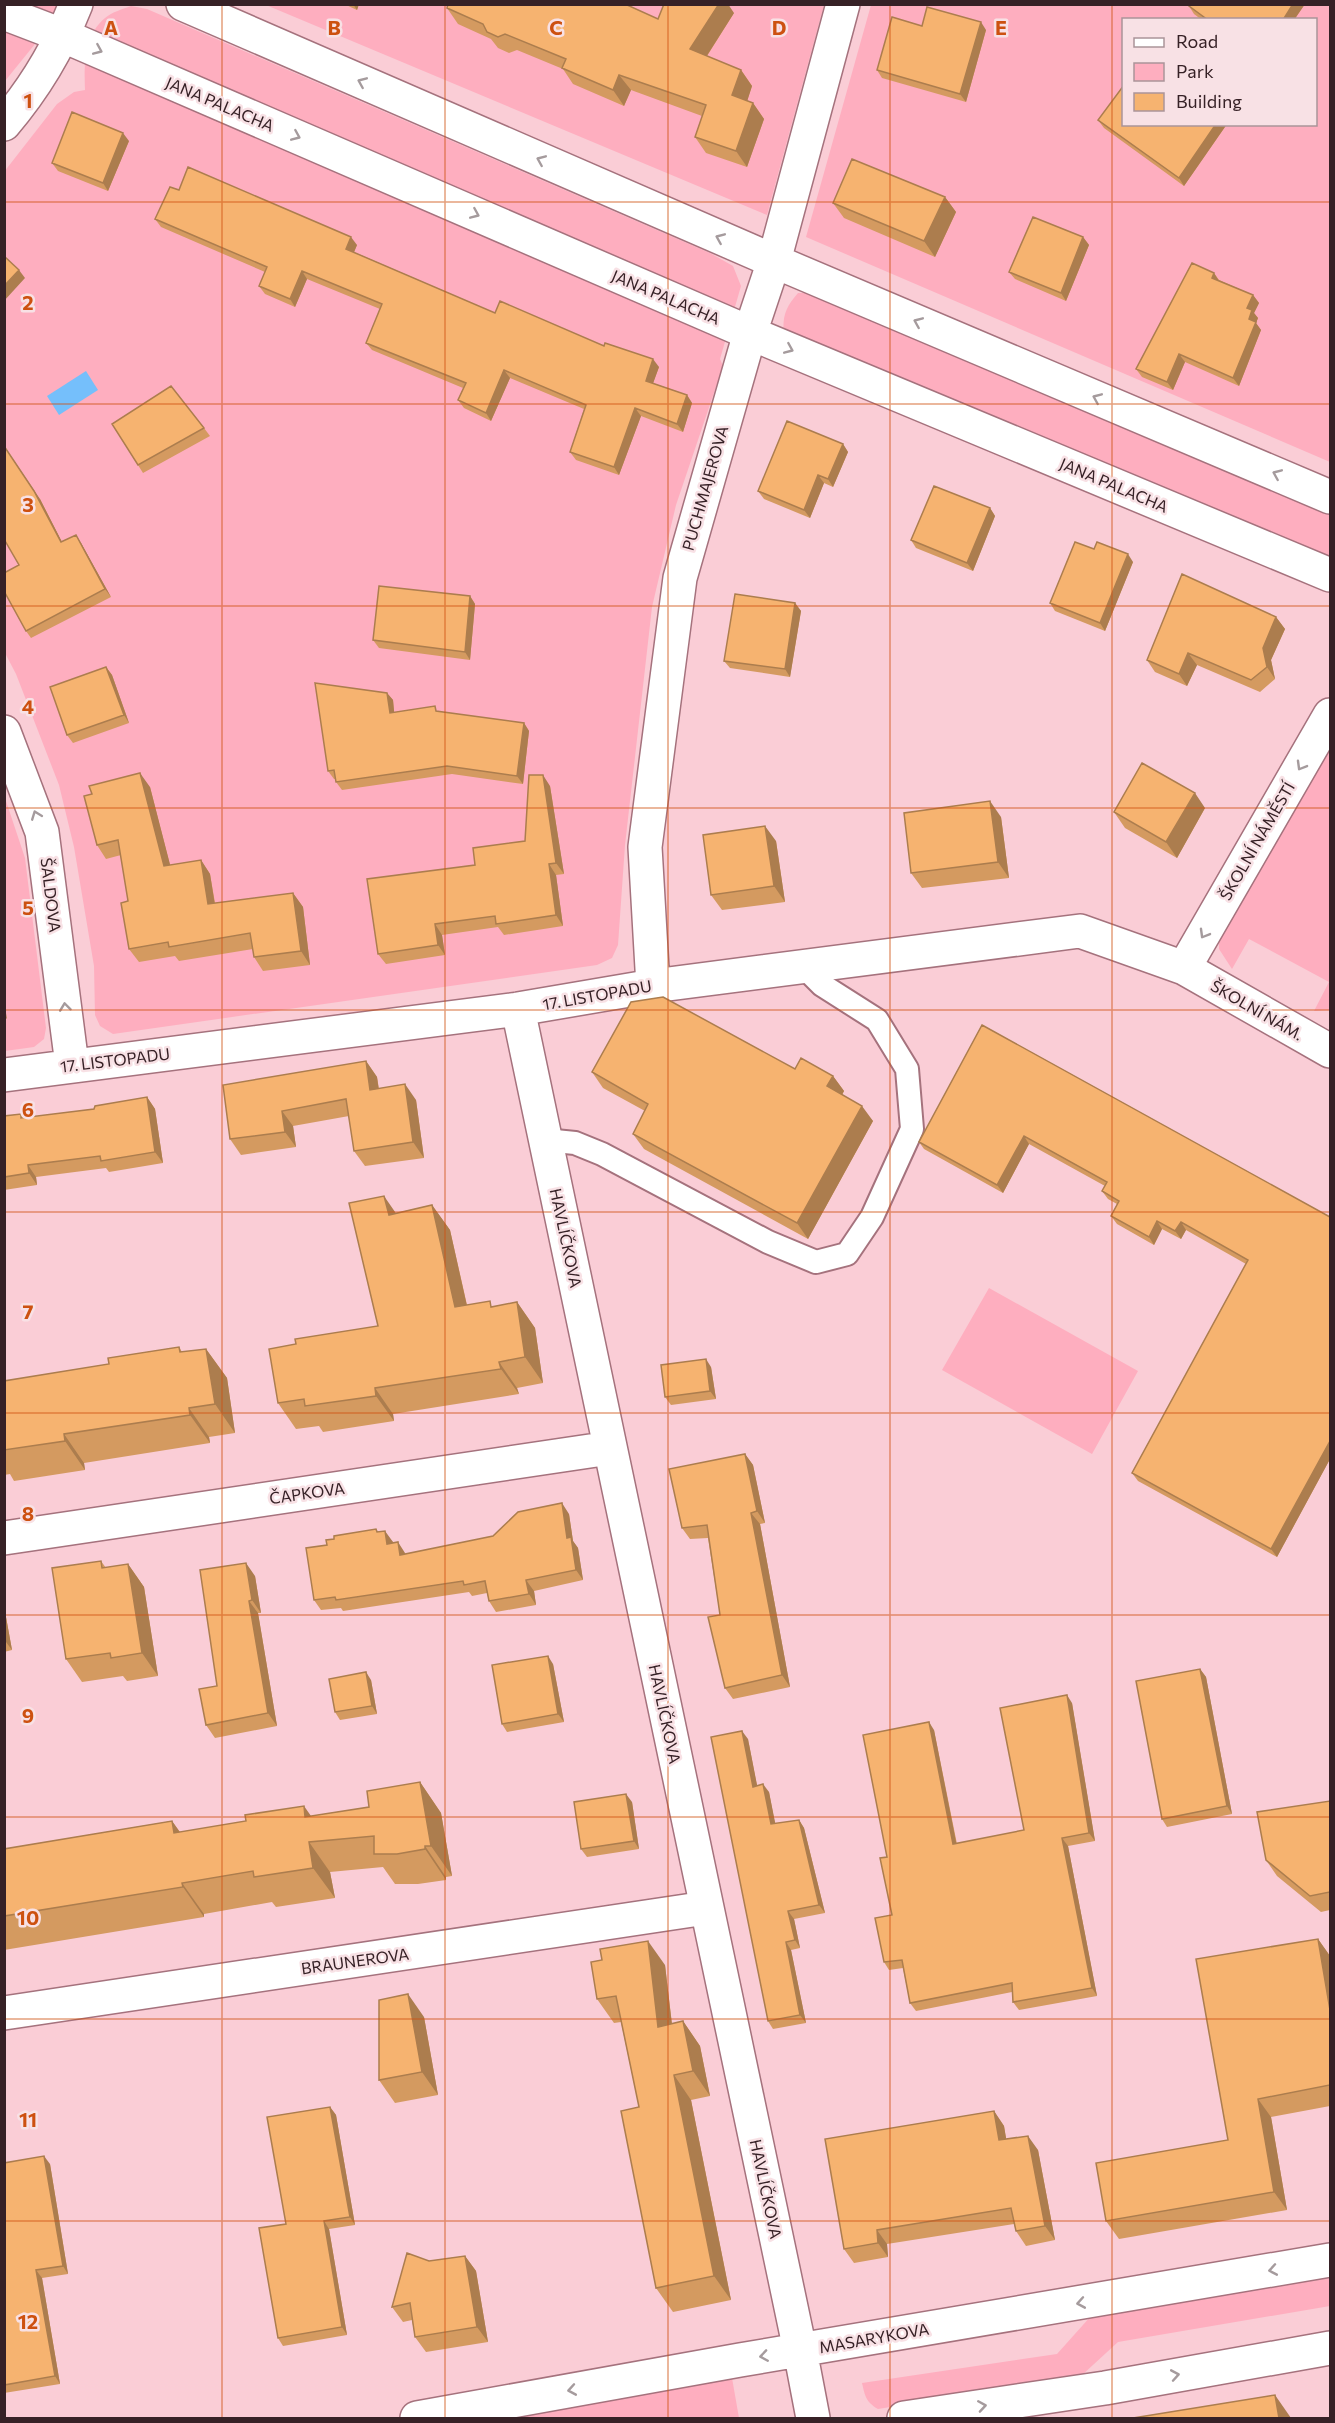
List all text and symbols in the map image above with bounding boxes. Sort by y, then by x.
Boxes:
text: A [104,15,118,39]
text: B [327,15,341,39]
text: C [549,15,563,39]
text: D [772,15,786,39]
text: E [995,15,1007,39]
legend [1122,18,1317,126]
text: Road [1176,30,1218,52]
one-way arrow [91,43,102,55]
text: Park [1176,60,1214,82]
street label: JANA PALACHA [163,72,277,135]
one-way arrow [358,78,369,90]
text: 1 [23,88,33,112]
text: Building [1176,90,1242,112]
one-way arrow [289,129,300,141]
one-way arrow [537,155,548,167]
one-way arrow [468,207,479,219]
one-way arrow [715,233,726,245]
street label: JANA PALACHA [609,265,723,328]
text: 2 [22,290,34,314]
one-way arrow [913,317,924,329]
one-way arrow [782,342,793,354]
one-way arrow [1092,393,1103,405]
street label: PUCHMAJEROVA [678,423,731,553]
street label: JANA PALACHA [1057,453,1171,516]
one-way arrow [1272,469,1283,481]
text: 3 [22,492,34,516]
text: 4 [22,694,34,718]
one-way arrow [1297,759,1308,770]
street label: ŠKOLNÍ NÁMĚSTÍ [1215,778,1298,903]
one-way arrow [31,810,43,821]
street label: ŠALDOVA [37,857,65,933]
text: 5 [22,895,34,919]
one-way arrow [1199,928,1211,938]
street label: ŠKOLNÍ NÁM. [1208,975,1307,1044]
street label: 17. LISTOPADU [541,976,653,1013]
one-way arrow [59,1002,71,1011]
street label: 17. LISTOPADU [59,1043,171,1076]
text: 6 [22,1097,34,1121]
street label: HAVLÍČKOVA [547,1186,586,1289]
text: 7 [23,1299,34,1323]
street label: ČAPKOVA [268,1478,346,1507]
text: 8 [22,1501,34,1525]
street label: HAVLÍČKOVA [646,1662,685,1765]
text: 9 [22,1703,34,1727]
text: 10 [17,1905,39,1929]
street label: BRAUNEROVA [300,1944,410,1977]
text: 11 [19,2107,37,2131]
street label: HAVLÍČKOVA [747,2137,786,2240]
one-way arrow [1268,2263,1278,2276]
one-way arrow [1076,2296,1085,2308]
text: 12 [18,2309,38,2333]
street label: MASARYKOVA [817,2318,930,2357]
one-way arrow [759,2349,769,2362]
one-way arrow [1170,2370,1179,2382]
one-way arrow [567,2383,577,2396]
one-way arrow [978,2401,987,2413]

